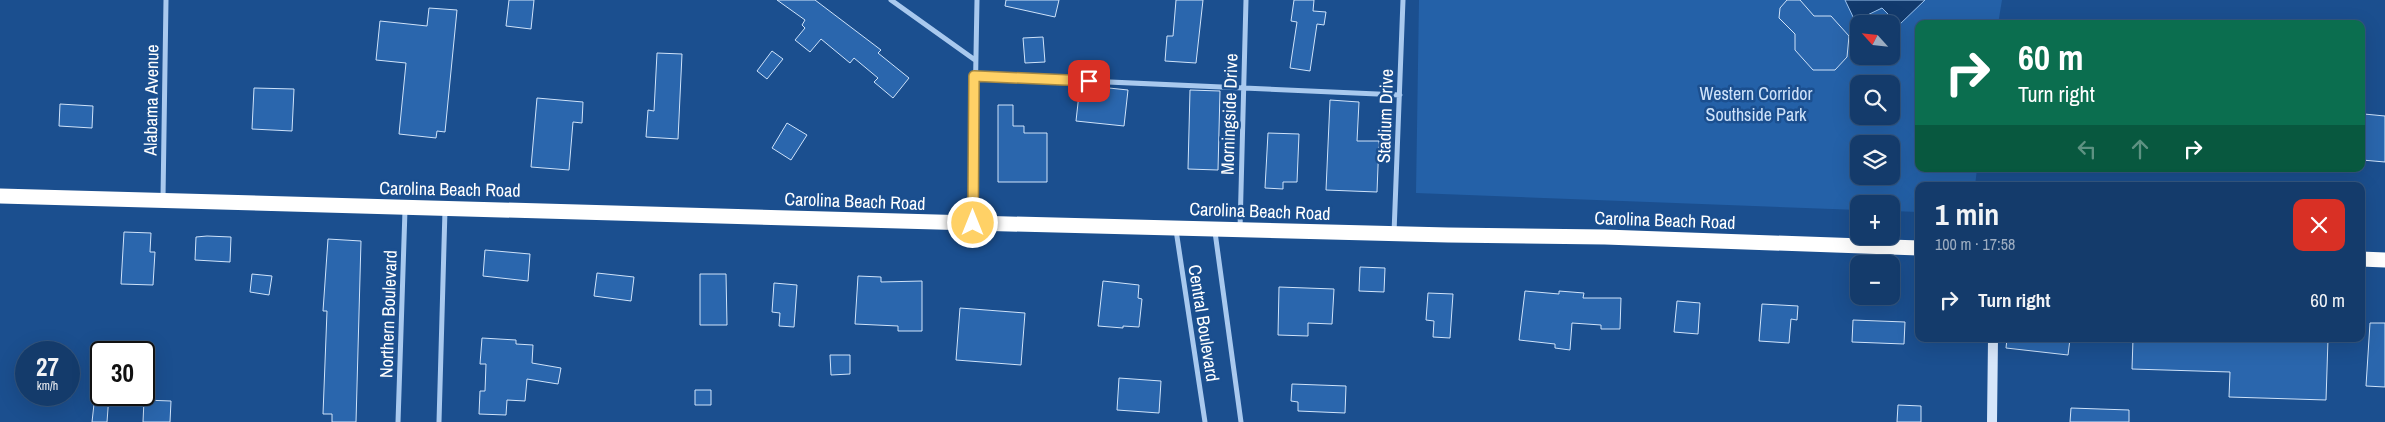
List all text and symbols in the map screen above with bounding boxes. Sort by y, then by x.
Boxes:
north arrow [1850,15,1900,65]
map controls [1850,15,1900,305]
text: 60 m [2018,34,2083,81]
icon: right [1935,40,2000,105]
street label: Alabama Avenue [138,44,164,157]
street label: Morningside Drive [1214,53,1244,175]
pin [1068,60,1110,102]
icon: arrive [1075,67,1103,95]
street label: Stadium Drive [1371,68,1399,164]
button: search [1850,75,1900,125]
text: Turn right [2018,79,2095,109]
park label: Western Corridor Southside Park [1700,81,1813,127]
button: layers [1850,135,1900,185]
icon: left [2073,135,2101,163]
icon: ahead [2126,135,2154,163]
icon: right [2179,135,2207,163]
street label: Carolina Beach Road [379,175,521,203]
street label: Carolina Beach Road [784,186,926,216]
text: 1 min [1935,194,1999,234]
button: + [1850,195,1900,245]
position arrow [946,196,998,248]
street label: Carolina Beach Road [1189,196,1331,226]
button: close [2293,199,2345,251]
street label: Carolina Beach Road [1594,205,1736,235]
text: 100 m · 17:58 [1935,233,2015,255]
street label: Northern Boulevard [373,250,403,378]
button: − [1850,255,1900,305]
street label: Central Boulevard [1182,263,1226,383]
icon: right [1935,286,1963,314]
text: Turn right [1978,287,2050,313]
text: 60 m [2310,287,2345,313]
speed limit sign: 30 [90,341,155,406]
text: 27 [36,350,59,384]
text: km/h [37,378,58,394]

